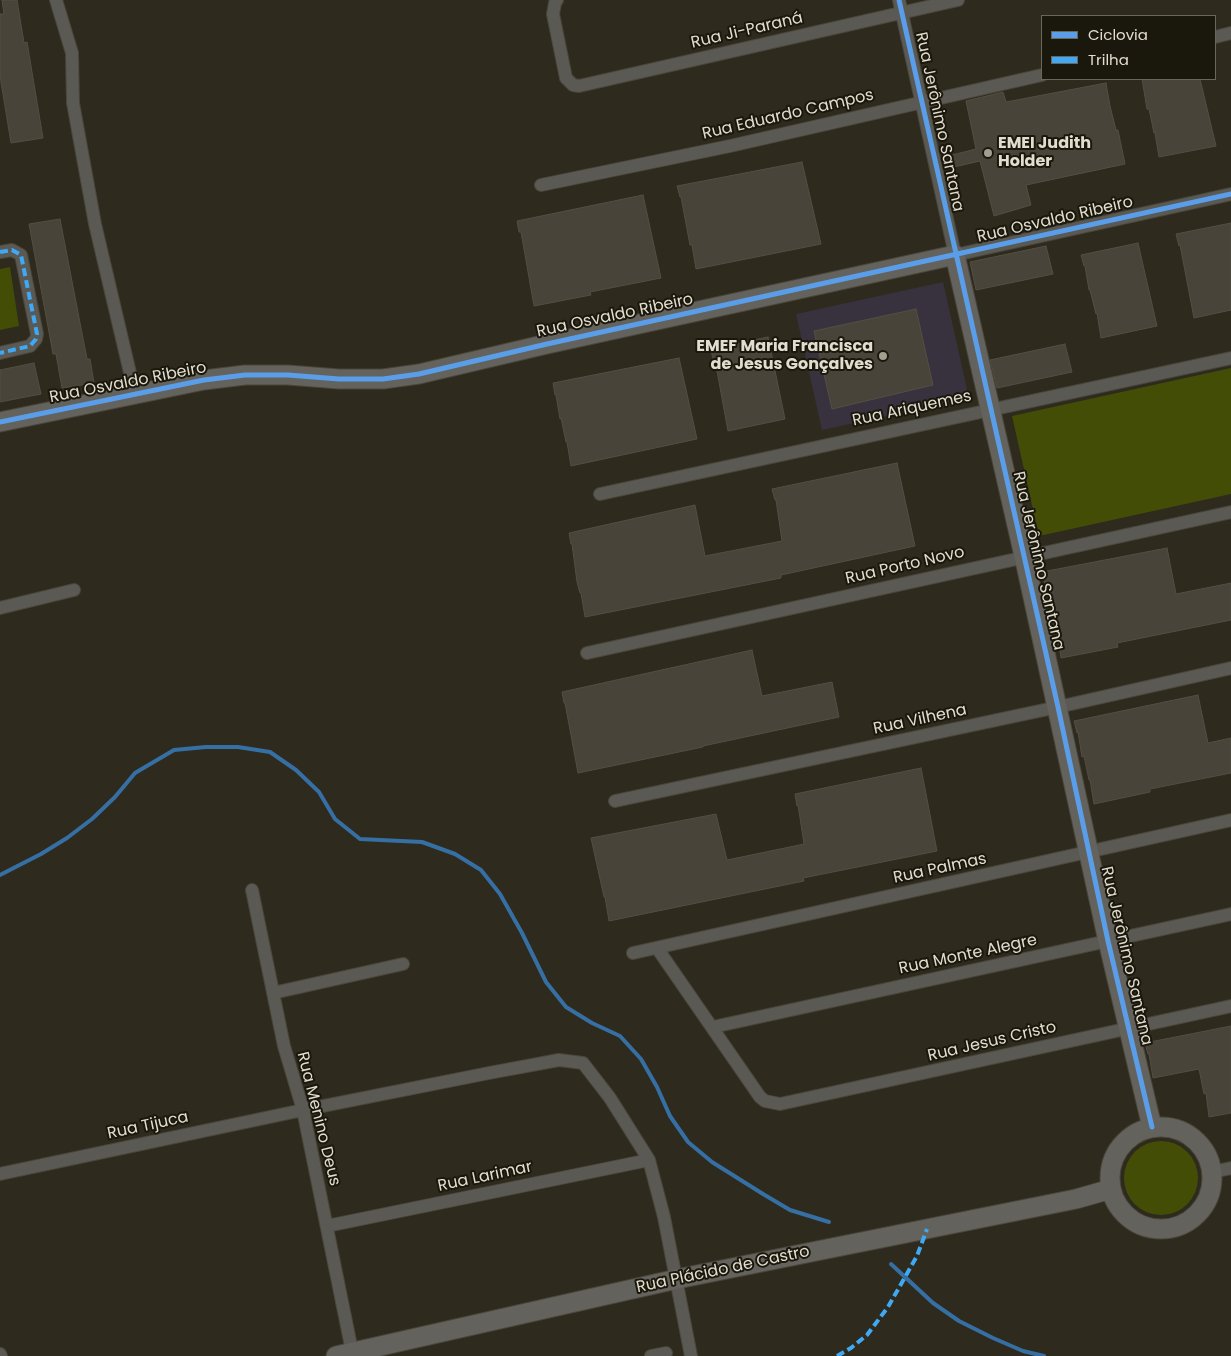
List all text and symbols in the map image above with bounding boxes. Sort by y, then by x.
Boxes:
street label: Rua Ji-Paraná [689,9,805,53]
legend [1041,15,1216,80]
text: Ciclovia [1088,24,1148,45]
street label: Rua Jerônimo Santana [911,31,967,213]
text: Trilha [1088,49,1129,70]
street label: Rua Eduardo Campos [700,86,876,144]
place label: EMEI Judith Holder [998,134,1091,172]
marker: EMEI Judith Holder [982,147,994,159]
street label: Rua Osvaldo Ribeiro [975,193,1135,247]
street label: Rua Osvaldo Ribeiro [535,290,695,342]
place label: EMEF Maria Francisca de Jesus Gonçalves [696,337,873,375]
marker: EMEF Maria Francisca de Jesus Gonçalves [877,350,889,362]
street label: Rua Osvaldo Ribeiro [48,358,208,408]
street label: Rua Ariquemes [851,387,973,431]
street label: Rua Jerônimo Santana [1008,470,1068,652]
street label: Rua Porto Novo [844,543,966,589]
street label: Rua Vilhena [872,701,968,739]
street label: Rua Palmas [892,850,988,888]
street label: Rua Jerônimo Santana [1096,865,1156,1047]
street label: Rua Monte Alegre [897,931,1039,979]
street label: Rua Jesus Cristo [926,1018,1058,1066]
street label: Rua Menino Deus [292,1050,344,1188]
street label: Rua Tijuca [106,1108,190,1144]
street label: Rua Larimar [436,1158,534,1196]
street label: Rua Plácido de Castro [635,1242,811,1298]

